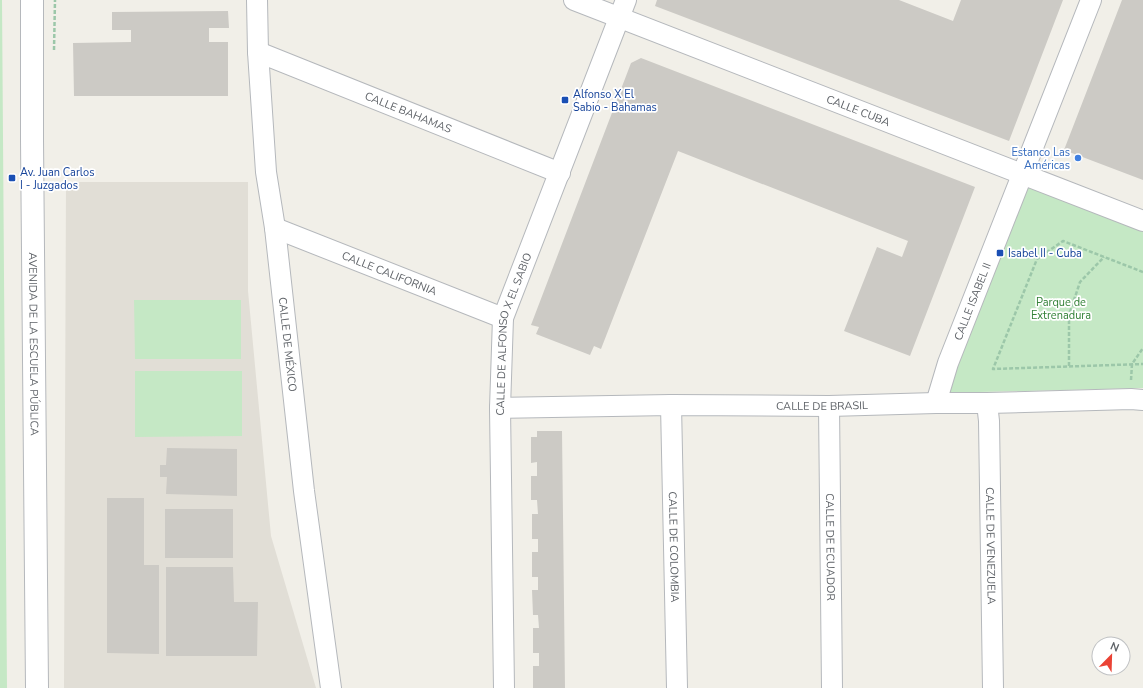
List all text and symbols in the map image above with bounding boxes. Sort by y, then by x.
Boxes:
place label: Alfonso X El Sabio - Bahamas [573,87,657,115]
street label: CALLE BAHAMAS [363,88,454,136]
street label: CALLE CUBA [824,91,892,130]
marker: Alfonso X El Sabio - Bahamas [560,95,570,105]
place label: Estanco Las Américas [1011,145,1070,173]
marker: Estanco Las Américas [1073,153,1083,163]
place label: Av. Juan Carlos I - Juzgados [20,165,94,193]
marker: Av. Juan Carlos I - Juzgados [7,173,17,183]
place label: Isabel II - Cuba [1008,246,1082,261]
street label: CALLE CALIFORNIA [340,248,439,299]
marker: Isabel II - Cuba [995,248,1005,258]
street label: CALLE DE ALFONSO X EL SABIO [492,251,535,416]
street label: AVENIDA DE LA ESCUELA PÚBLICA [26,252,43,436]
street label: CALLE ISABEL II [950,260,994,342]
park label: Parque de Extrenadura [1031,295,1091,323]
street label: CALLE DE MÉXICO [275,296,300,392]
street label: CALLE DE BRASIL [776,397,868,414]
street label: CALLE DE VENEZUELA [982,487,999,605]
street label: CALLE DE COLOMBIA [665,491,683,603]
street label: CALLE DE ECUADOR [822,493,839,602]
north arrow [1091,636,1131,676]
text: N [1108,639,1121,656]

